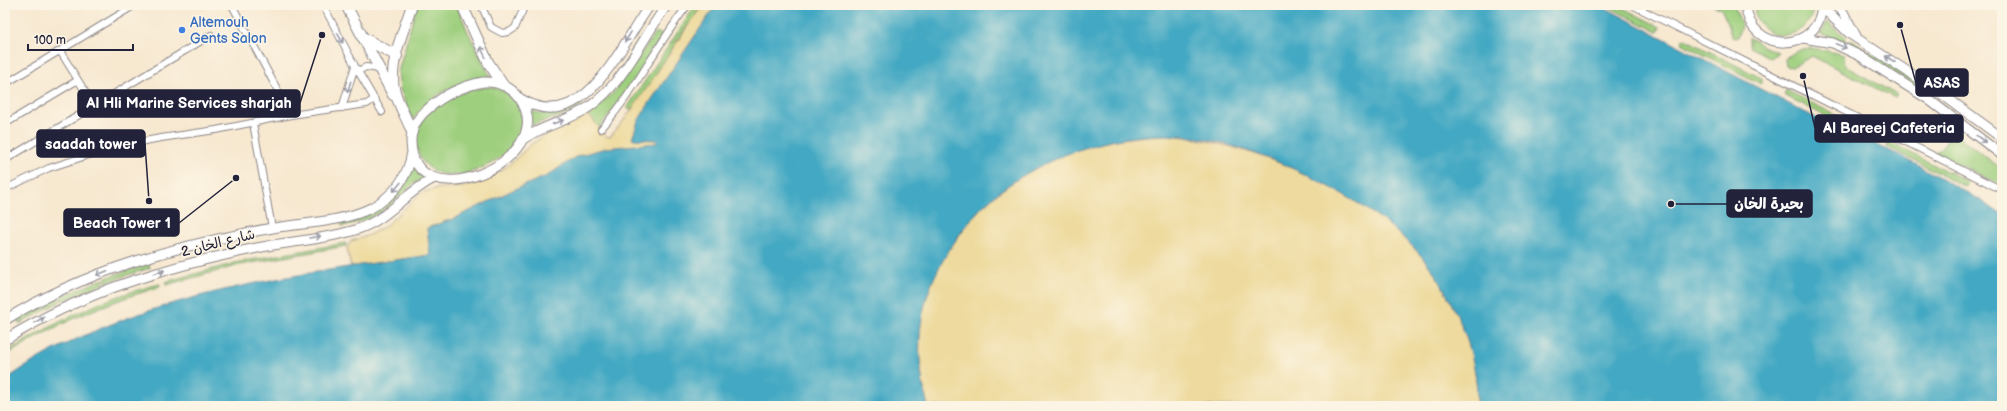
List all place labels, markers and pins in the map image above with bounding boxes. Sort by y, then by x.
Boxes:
place label: Altemouh Gents Salon [190,14,267,47]
marker: Altemouh Gents Salon [177,25,187,35]
callout: ASAS [1916,69,1968,96]
callout: Al Hli Marine Services sharjah [78,90,300,117]
callout: Al Bareej Cafeteria [1815,115,1963,142]
callout: saadah tower [37,130,145,157]
callout: بحيرة الخان [1727,190,1812,217]
callout: Beach Tower 1 [64,209,179,236]

